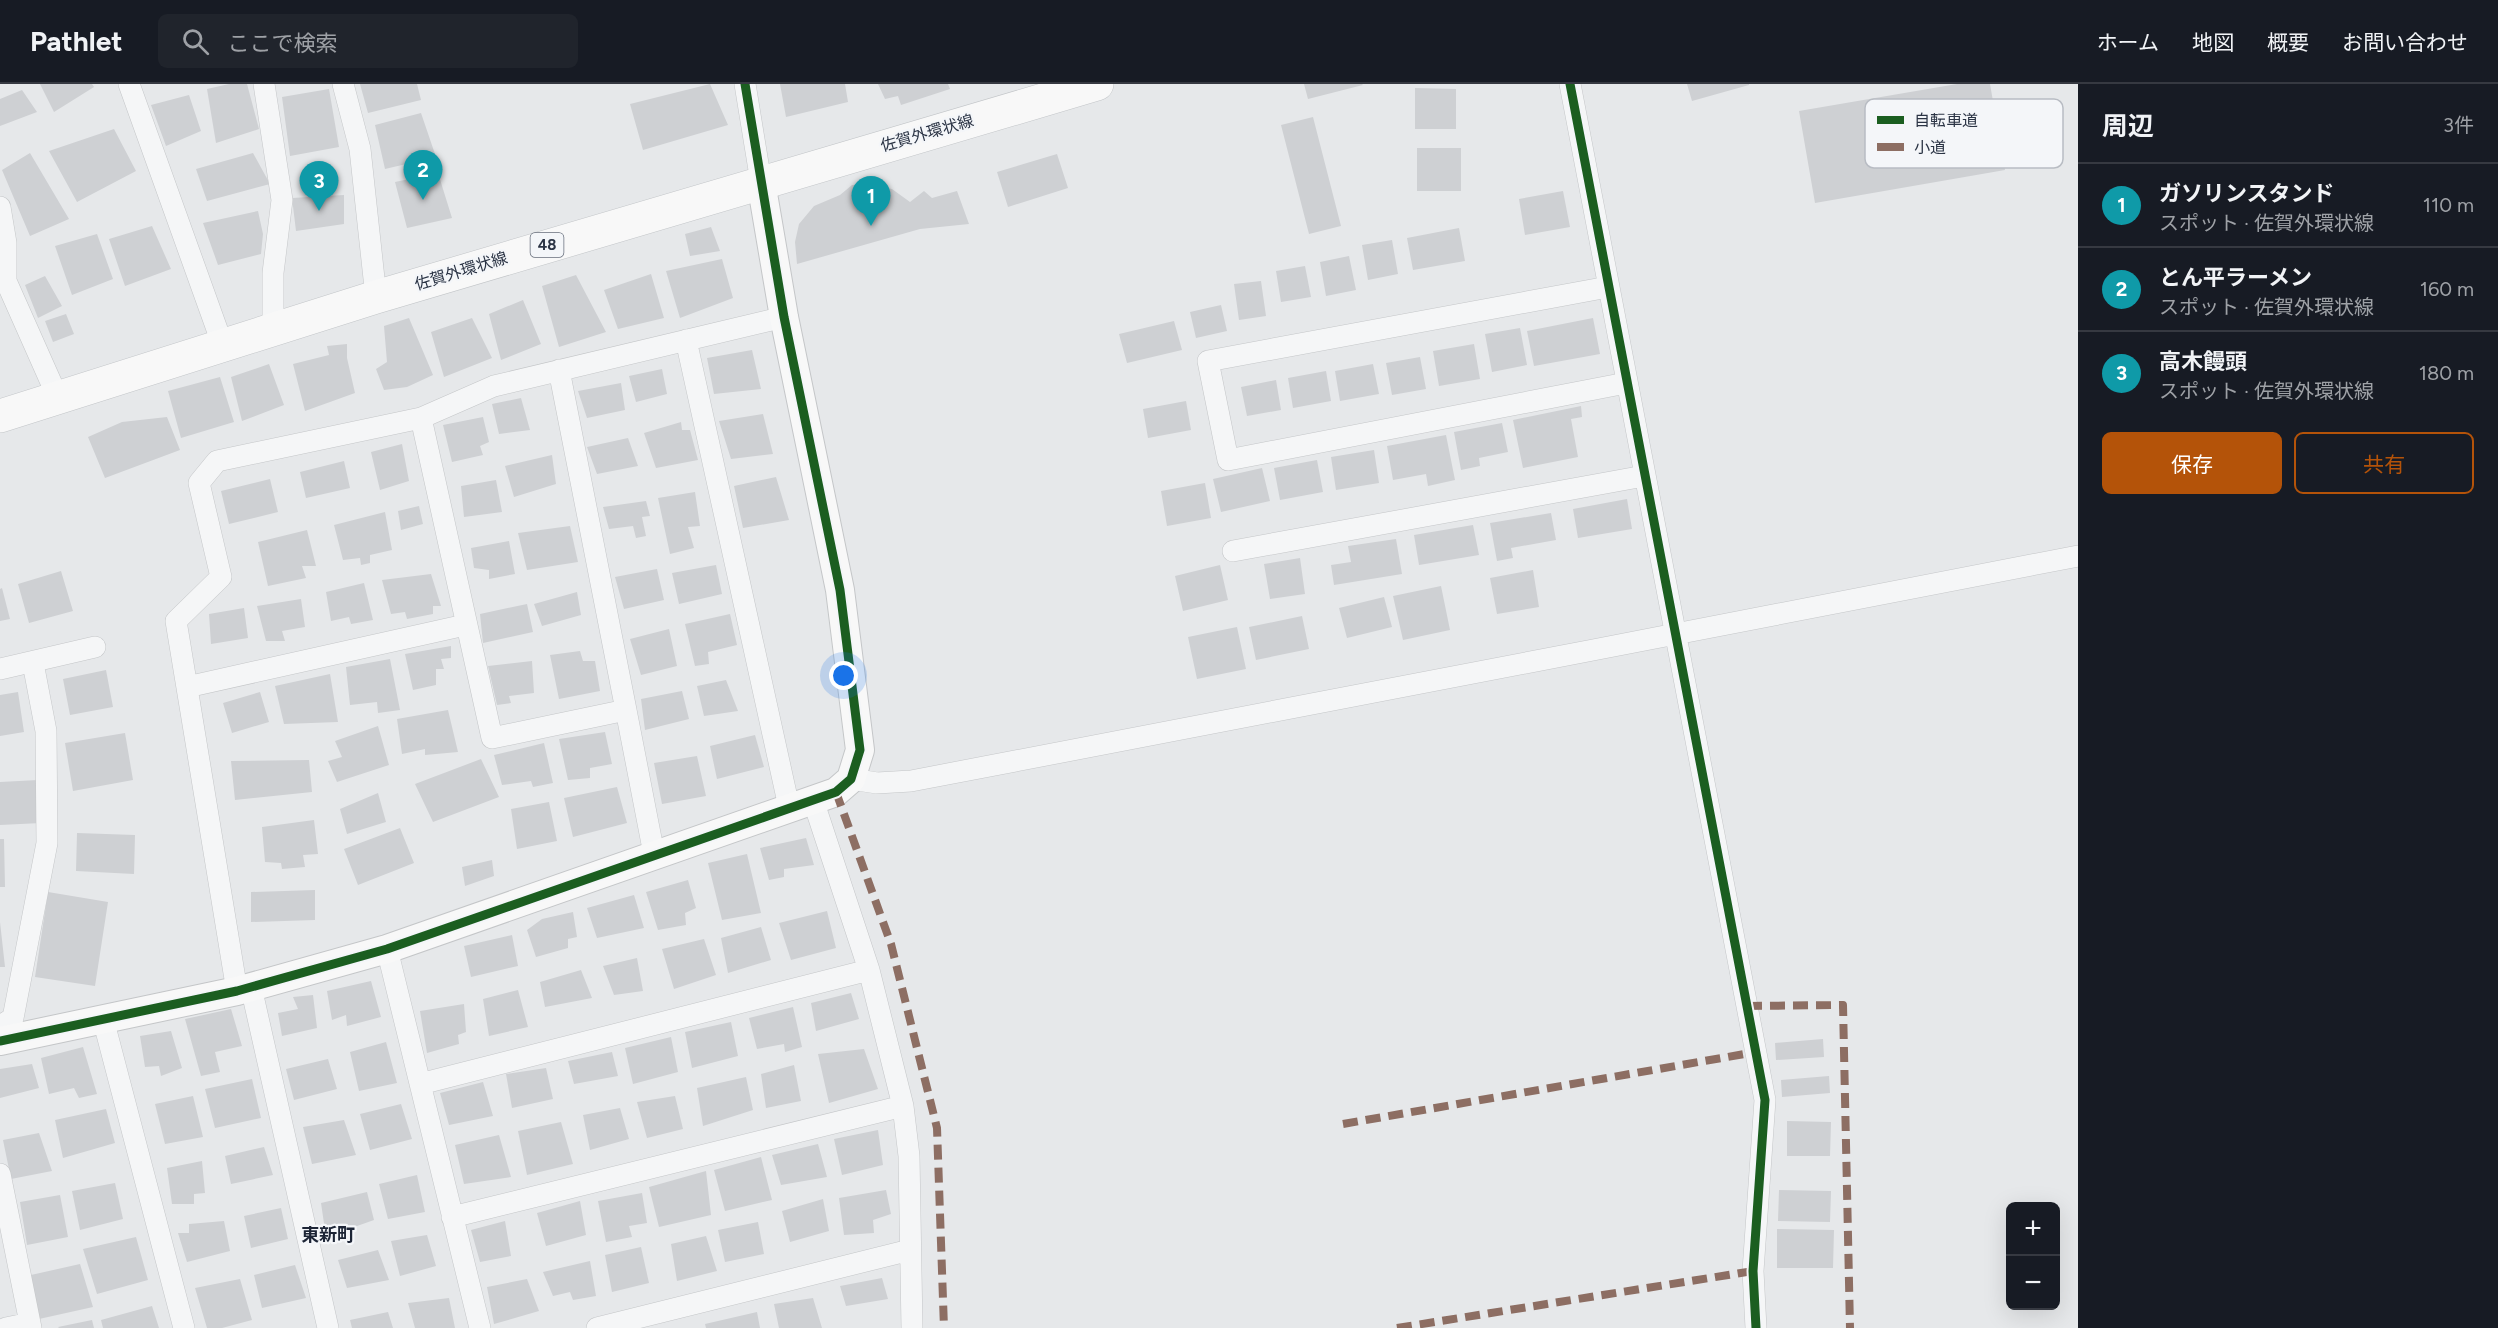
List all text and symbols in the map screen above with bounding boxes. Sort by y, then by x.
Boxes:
search box [158,14,578,68]
text: Pathlet [30,24,122,58]
icon: search [179,25,212,58]
text: ここで検索 [227,30,337,57]
text: ホーム [2097,30,2159,55]
text: 地図 [2192,30,2234,55]
text: 概要 [2267,30,2309,55]
text: お問い合わせ [2342,30,2468,55]
legend [1865,99,2063,168]
text: 周辺 [2102,110,2154,142]
street label: 佐賀外環状線 [878,111,976,155]
text: 自転車道 [1914,111,1978,130]
text: 3件 [2443,113,2474,137]
text: 小道 [1914,138,1946,157]
pin: 2 [404,150,442,200]
pin: 3 [300,162,338,211]
pin: 1 [852,176,890,226]
text: ガソリンスタンド [2159,180,2335,207]
text: 1 [2117,193,2126,217]
text: 110 m [2423,193,2474,217]
text: スポット · 佐賀外環状線 [2159,211,2374,235]
road number: 48 [530,233,564,257]
street label: 佐賀外環状線 [412,248,510,294]
text: とん平ラーメン [2159,264,2312,291]
text: 2 [2116,277,2127,301]
text: 160 m [2420,277,2474,301]
text: スポット · 佐賀外環状線 [2159,295,2374,319]
text: 高木饅頭 [2159,348,2247,375]
text: 3 [2116,361,2127,385]
text: 180 m [2419,361,2474,385]
text: スポット · 佐賀外環状線 [2159,379,2374,403]
button: 保存 [2102,432,2282,494]
button: 共有 [2294,432,2474,494]
your location [829,661,858,690]
map controls [2006,1202,2060,1310]
button: + [2006,1202,2060,1256]
district label: 東新町 [301,1224,355,1246]
button: − [2006,1256,2060,1310]

